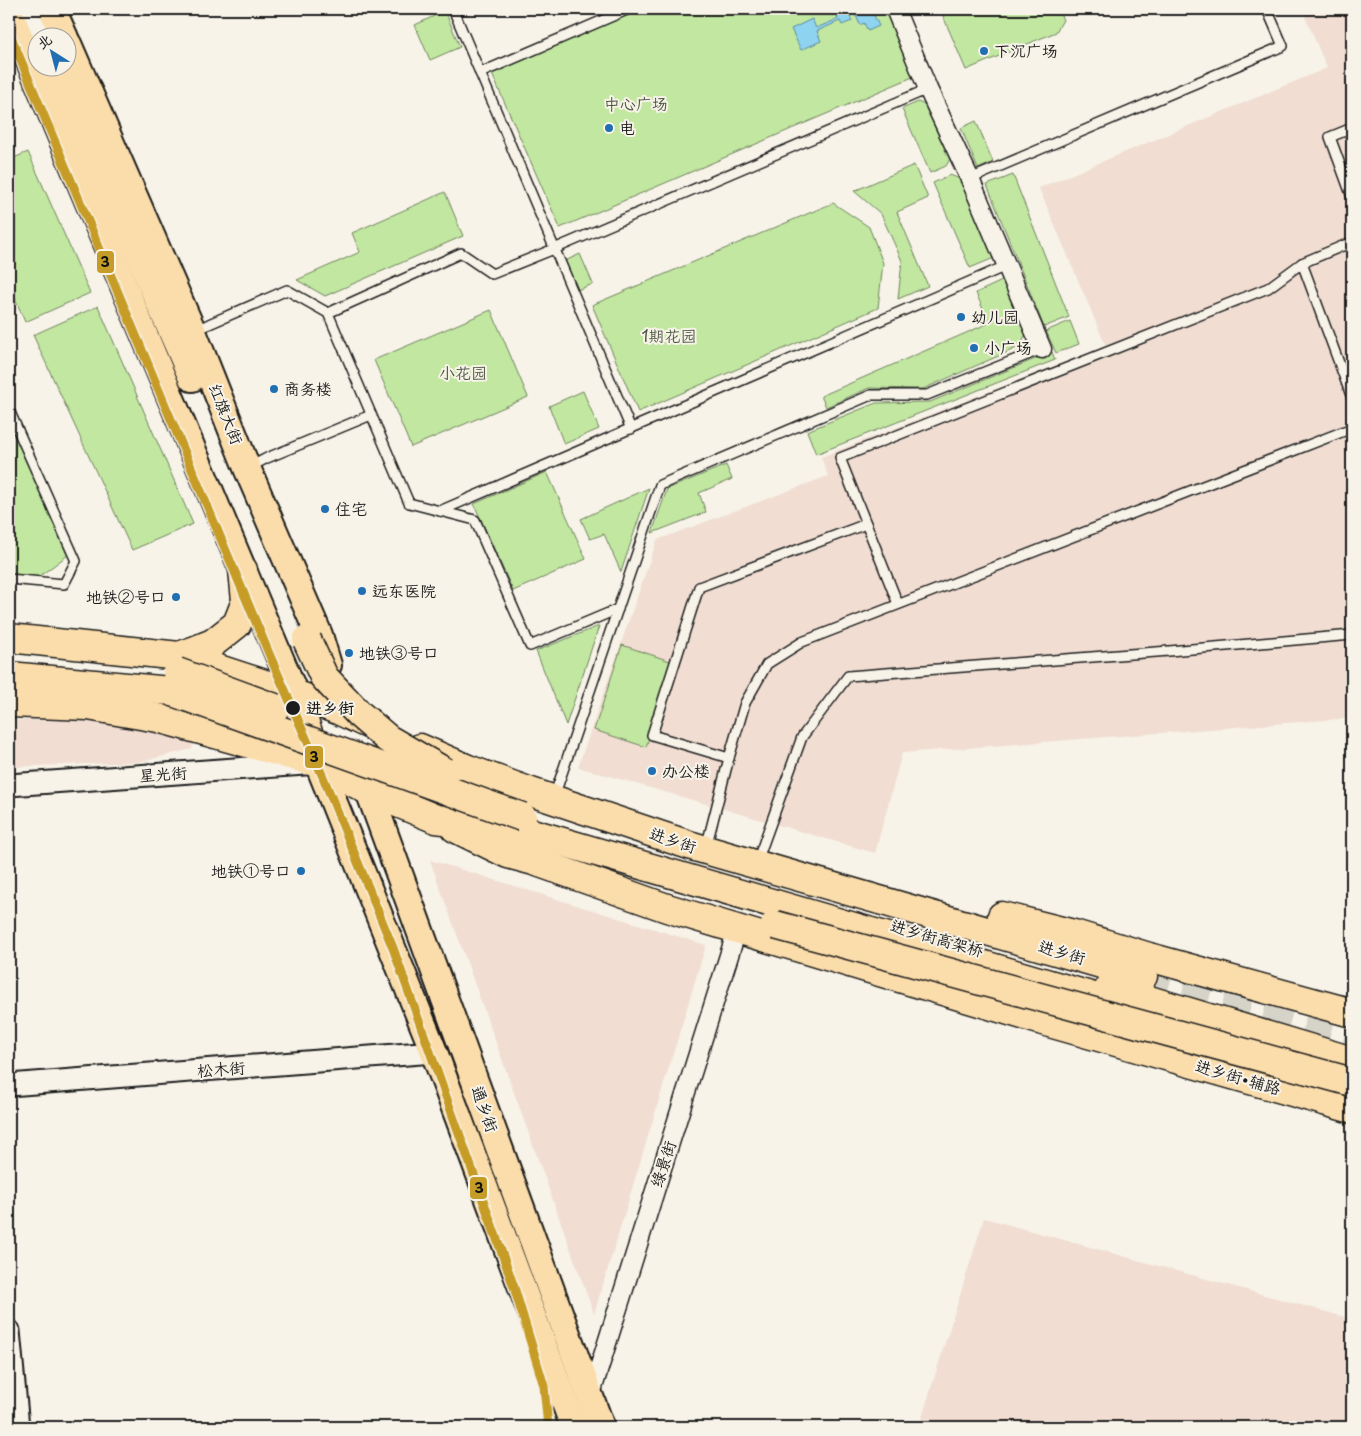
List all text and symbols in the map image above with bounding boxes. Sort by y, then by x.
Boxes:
north arrow [28,28,78,78]
text: 北 [32,28,56,54]
place label: 下沉广场 [994,38,1058,62]
marker: 下沉广场 [978,45,990,57]
park label: 中心广场 [604,91,668,115]
place label: 电 [619,115,635,139]
marker: 电 [603,122,615,134]
line badge: 3 [96,250,115,274]
text: 3 [100,251,110,272]
place label: 幼儿园 [971,304,1019,328]
marker: 幼儿园 [955,311,967,323]
park label: 1期花园 [641,323,697,347]
place label: 小广场 [984,335,1032,359]
marker: 小广场 [968,342,980,354]
park label: 小花园 [439,360,487,384]
place label: 商务楼 [284,376,332,400]
street label: 红旗大街 [204,379,250,448]
marker: 商务楼 [268,383,280,395]
place label: 住宅 [335,496,367,520]
marker: 住宅 [319,503,331,515]
place label: 远东医院 [372,578,436,602]
place label: 地铁②号口 [86,584,166,608]
marker: 远东医院 [356,585,368,597]
marker: 地铁②号口 [170,591,182,603]
place label: 地铁③号口 [359,640,439,664]
marker: 地铁③号口 [343,647,355,659]
place label: 进乡街 [306,695,354,719]
marker: 进乡街 [284,699,302,717]
line badge: 3 [304,745,324,769]
text: 3 [309,746,319,767]
place label: 办公楼 [662,758,710,782]
street label: 星光街 [138,759,188,787]
marker: 办公楼 [646,765,658,777]
street label: 进乡街 [647,820,700,858]
place label: 地铁①号口 [211,858,291,882]
marker: 地铁①号口 [295,865,307,877]
street label: 进乡街高架桥 [888,912,987,962]
street label: 进乡街 [1036,933,1089,969]
street label: 进乡街•辅路 [1193,1052,1284,1100]
street label: 松木街 [196,1054,246,1082]
street label: 通乡街 [466,1082,505,1135]
street label: 绿景街 [643,1137,681,1190]
line badge: 3 [469,1176,488,1200]
text: 3 [474,1177,484,1198]

